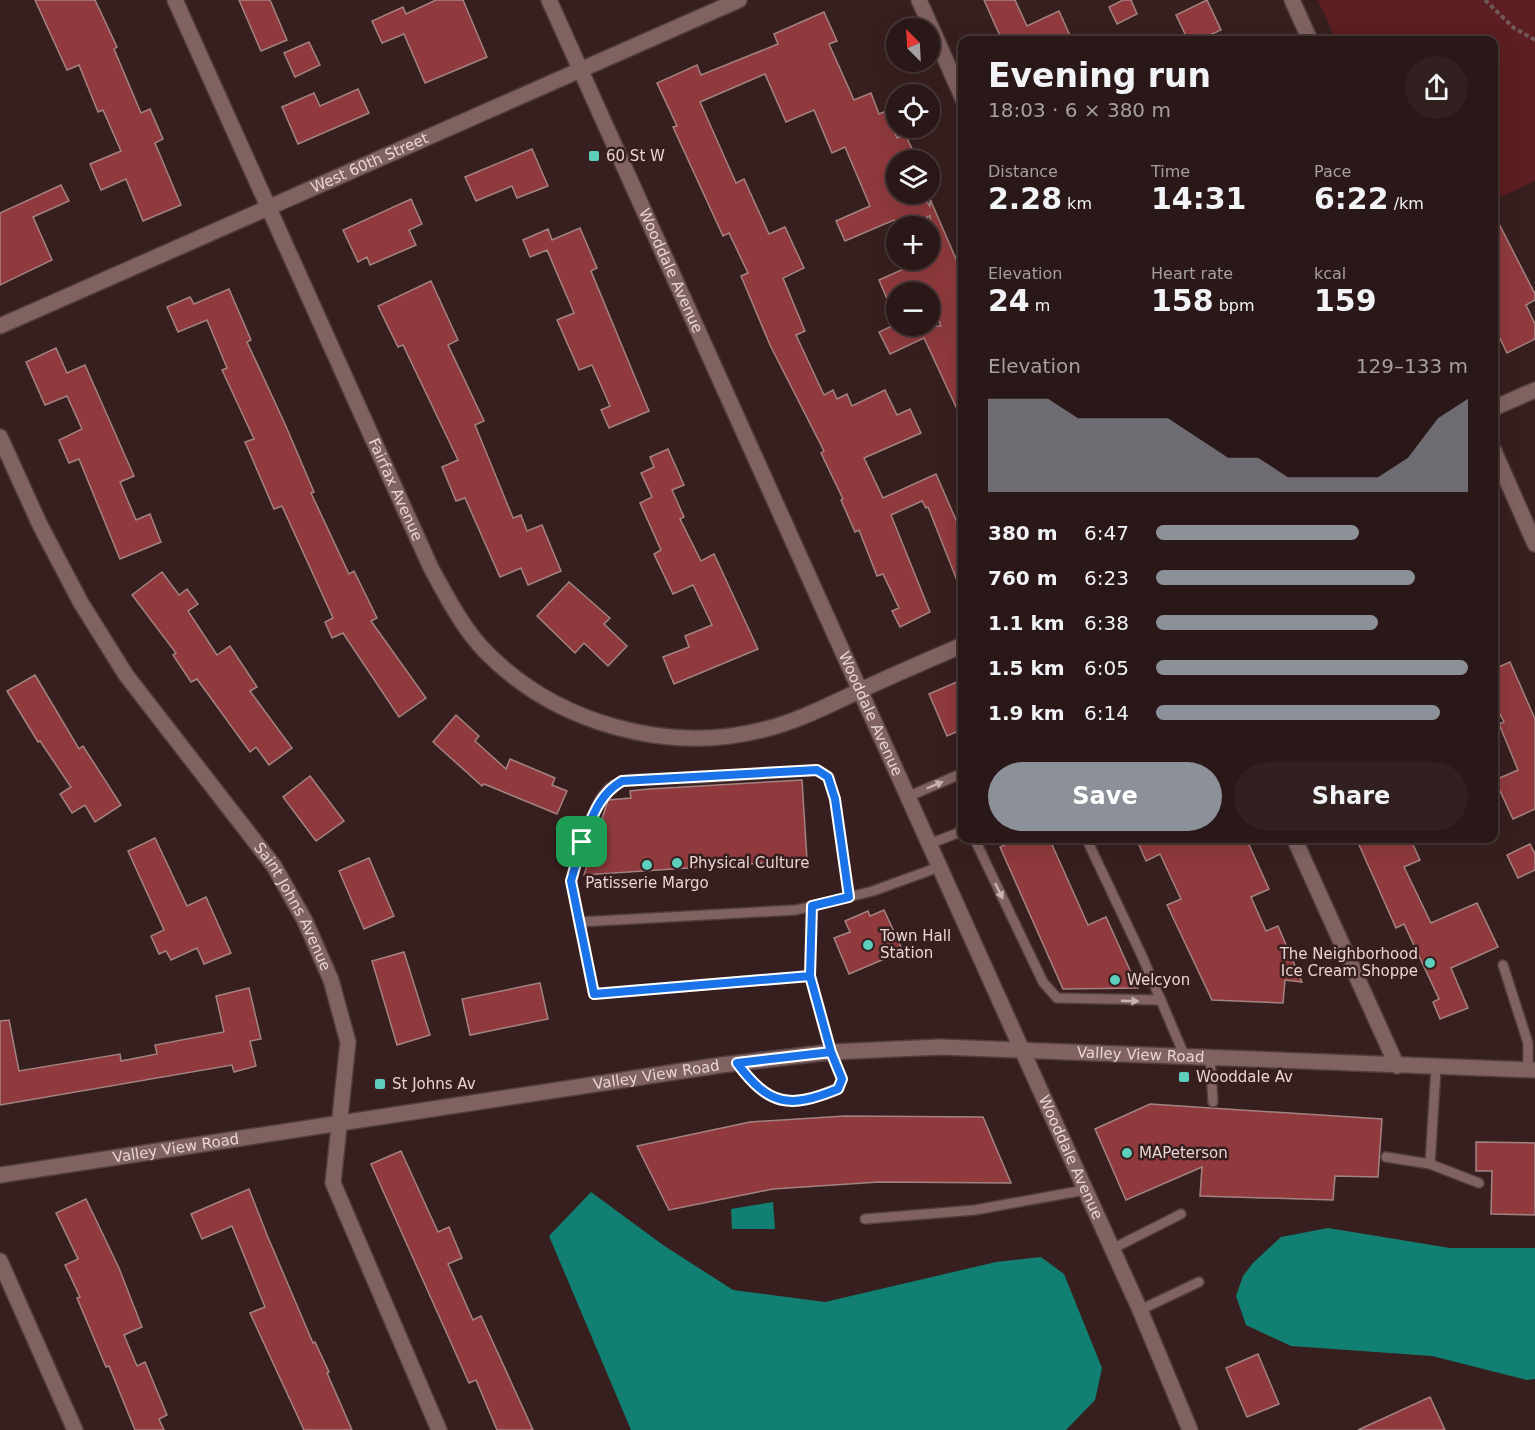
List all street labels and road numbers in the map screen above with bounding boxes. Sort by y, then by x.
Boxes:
street label: West 60th Street [308,129,431,197]
street label: Wooddale Avenue [635,206,707,336]
street label: Fairfax Avenue [365,435,427,544]
street label: Wooddale Avenue [835,649,906,779]
street label: Saint Johns Avenue [250,839,335,974]
street label: Valley View Road [1077,1043,1205,1066]
street label: Valley View Road [592,1056,721,1093]
street label: Wooddale Avenue [1035,1092,1107,1222]
street label: Valley View Road [112,1130,240,1167]

